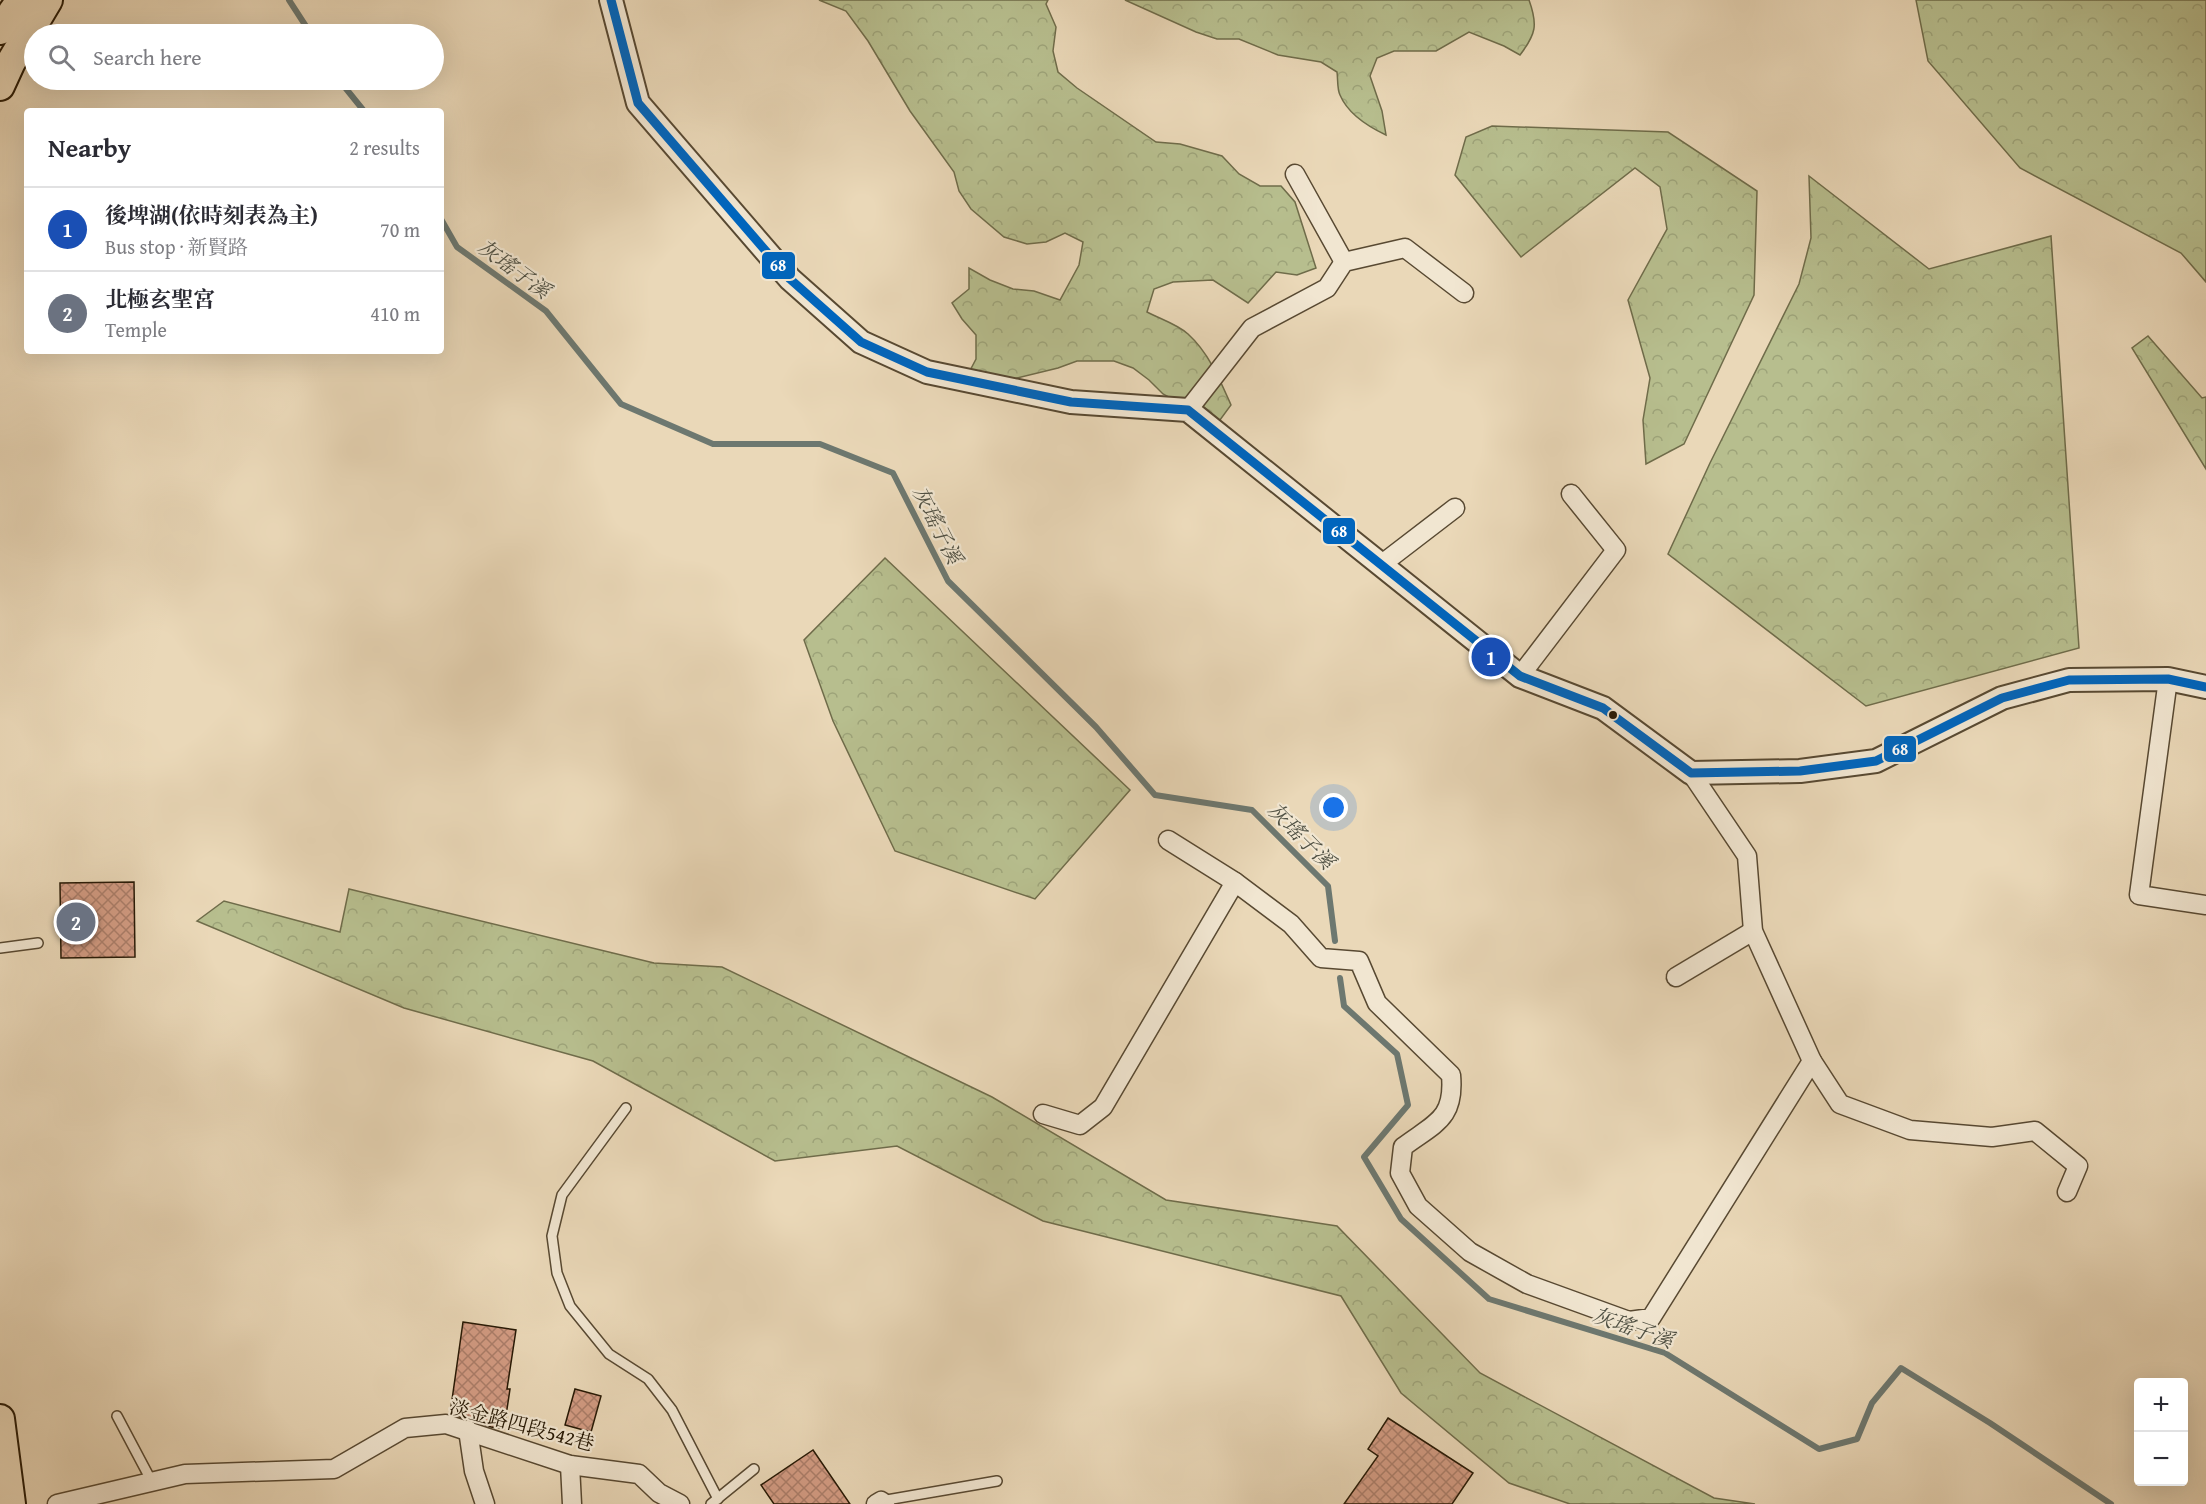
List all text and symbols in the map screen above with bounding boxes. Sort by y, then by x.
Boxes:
search box [24,24,444,90]
icon: search [45,41,78,74]
text: Search here [93,41,202,73]
text: Nearby [48,128,131,167]
text: 2 results [349,133,420,162]
text: 後埤湖(依時刻表為主) [105,199,318,231]
text: 1 [62,215,73,244]
text: 70 m [380,215,420,244]
water label: 灰瑤子溪 [471,231,559,307]
text: Bus stop · 新賢路 [105,232,248,261]
line badge: 68 [761,251,796,280]
text: 68 [770,253,786,277]
text: 北極玄聖宮 [105,283,215,315]
text: 2 [62,299,73,328]
text: 410 m [370,299,420,328]
text: Temple [105,315,167,344]
water label: 灰瑤子溪 [905,480,971,571]
line badge: 68 [1322,517,1356,545]
text: 68 [1331,519,1347,543]
pin: 1 [1472,634,1510,680]
unlabelled marker [1607,709,1619,721]
line badge: 68 [1883,735,1917,763]
text: 68 [1892,737,1908,761]
your location [1319,793,1348,822]
water label: 灰瑤子溪 [1261,795,1343,878]
pin: 2 [56,900,96,944]
water label: 灰瑤子溪 [1588,1299,1680,1357]
map controls [2134,1378,2188,1486]
button: + [2134,1378,2188,1432]
street label: 淡金路四段542巷 [446,1391,598,1458]
button: − [2134,1432,2188,1486]

